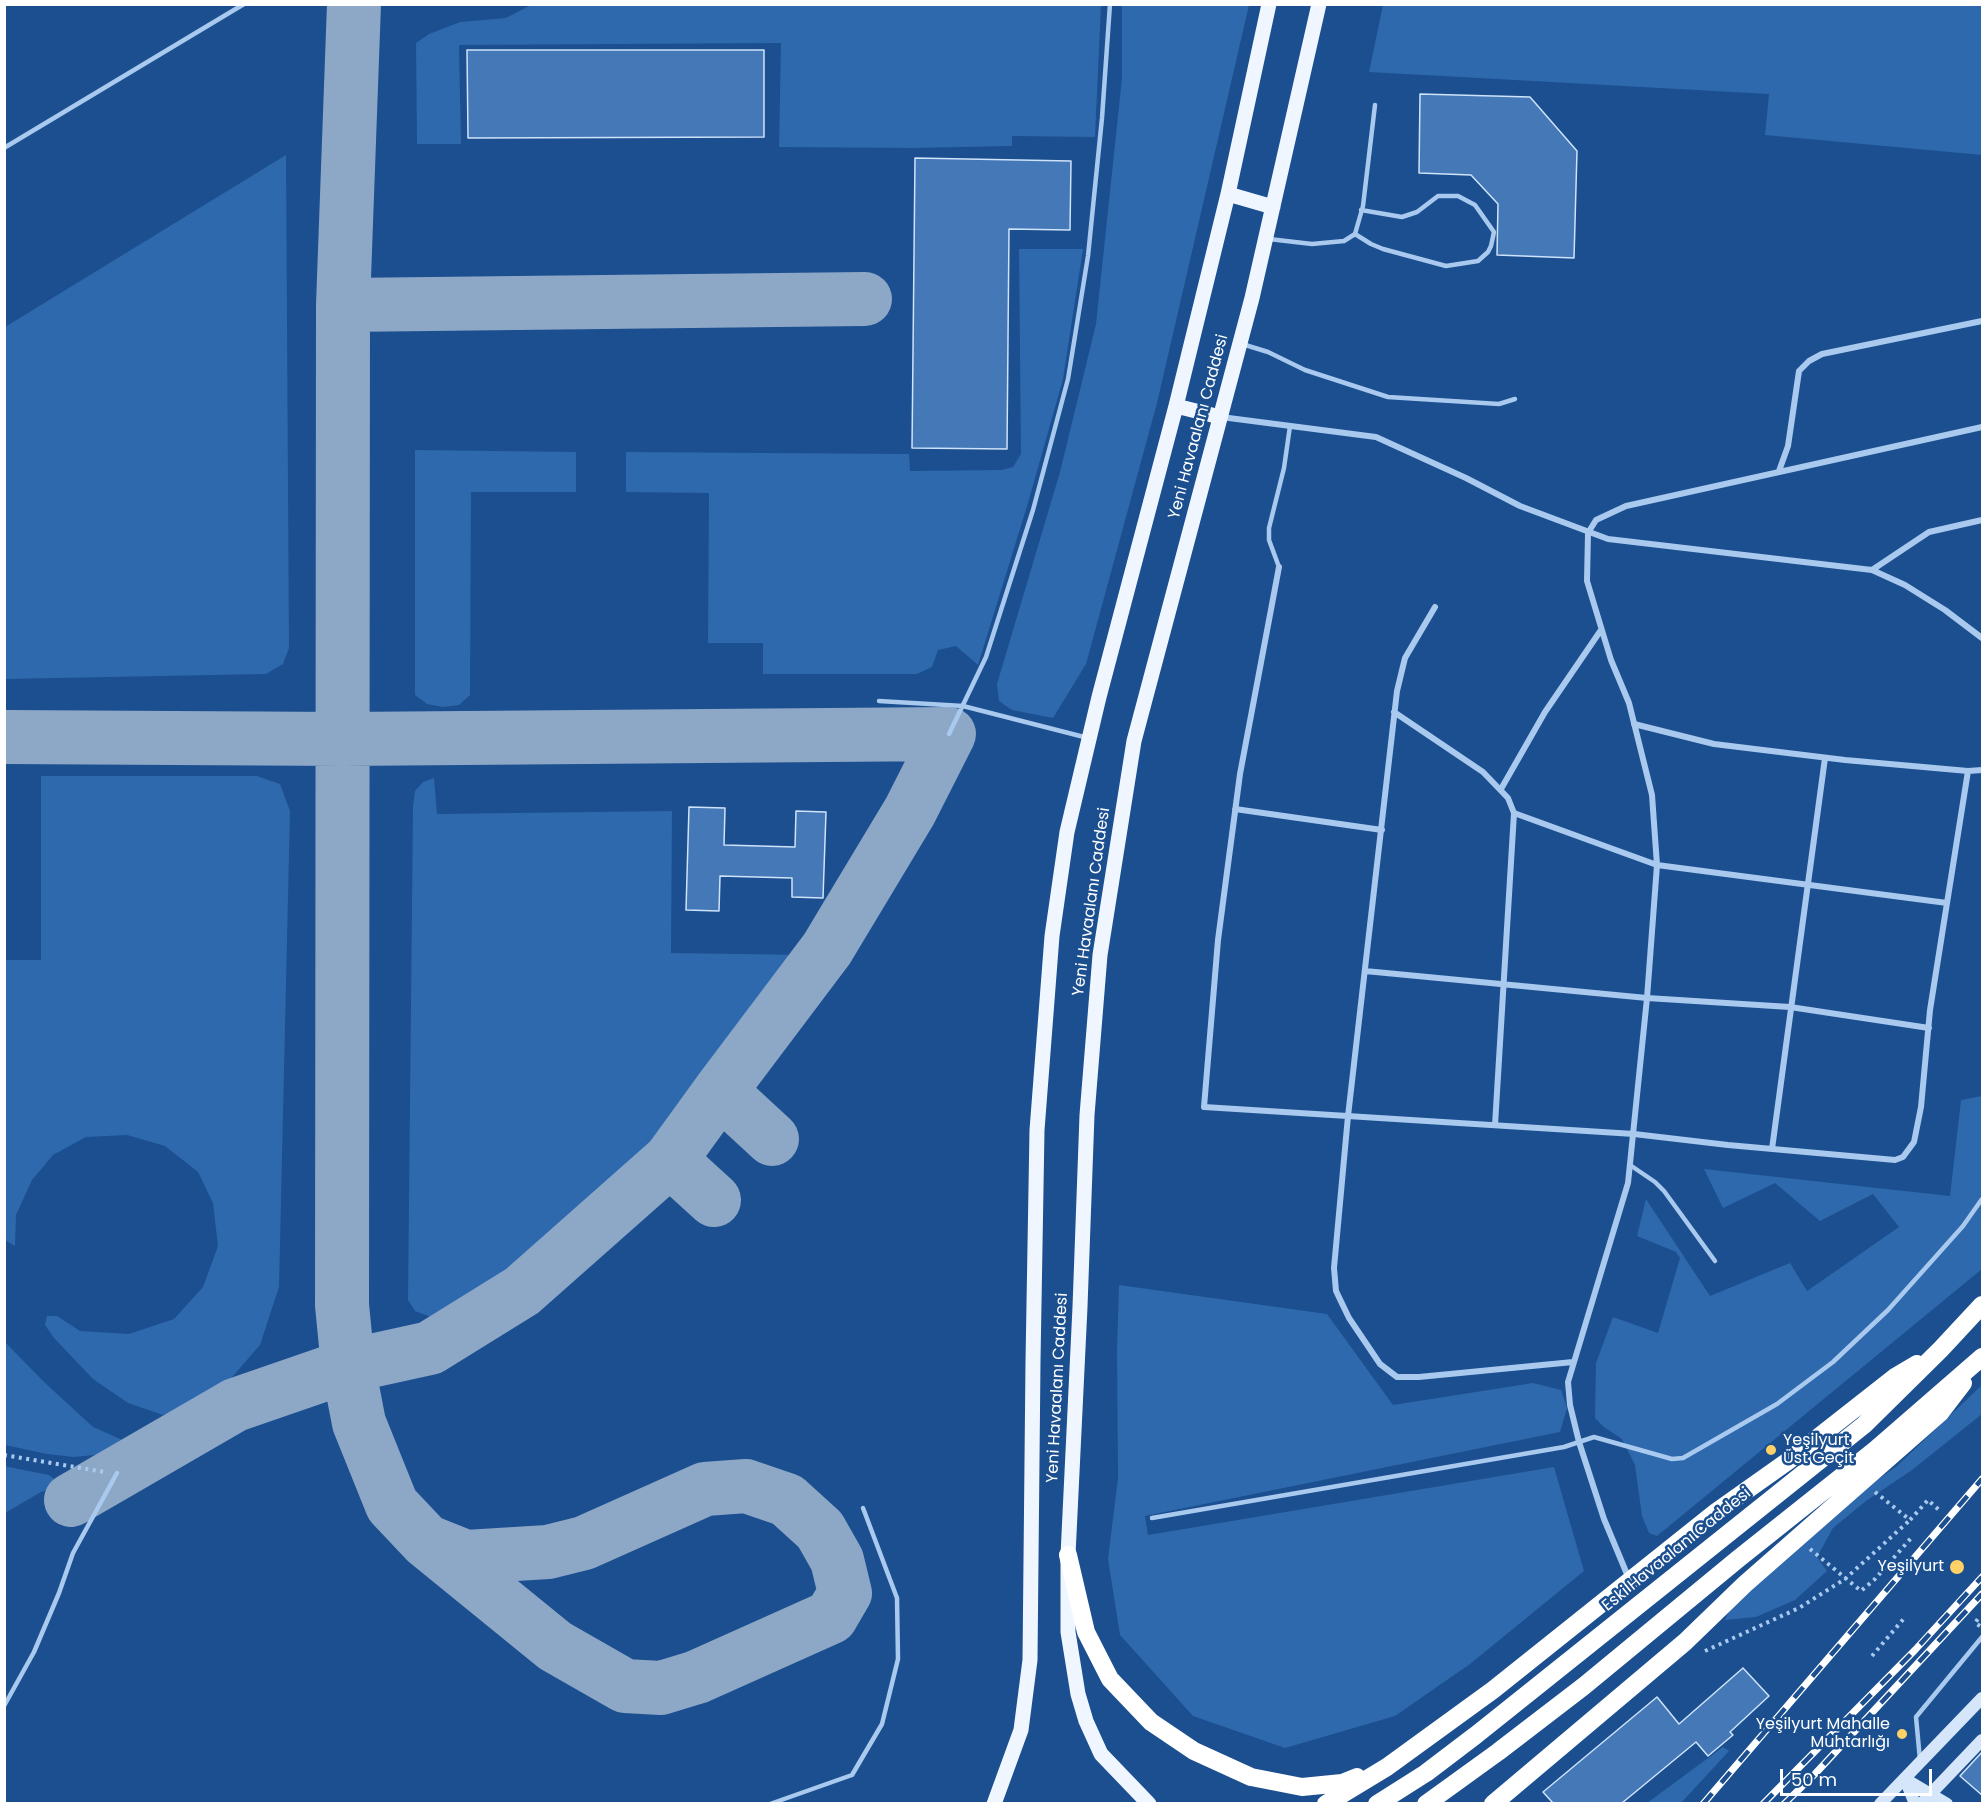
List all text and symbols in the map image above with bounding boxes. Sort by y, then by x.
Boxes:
street label: Yeni Havaalanı Caddesi [1165,333,1233,521]
street label: Yeni Havaalanı Caddesi [1069,806,1115,998]
street label: Yeni Havaalanı Caddesi [1043,1292,1073,1484]
place label: Yeşilyurt Üst Geçit [1783,1431,1854,1469]
marker: Yeşilyurt Üst Geçit [1764,1443,1778,1457]
street label: Eski Havaalanı Caddesi [1599,1484,1755,1616]
place label: Yeşilyurt [1877,1557,1944,1577]
marker: Yeşilyurt [1948,1558,1966,1576]
place label: Yeşilyurt Mahalle Muhtarlığı [1756,1715,1890,1753]
marker: Yeşilyurt Mahalle Muhtarlığı [1895,1727,1909,1741]
scale bar [1783,1757,1934,1795]
text: 50 m [1791,1767,1837,1792]

